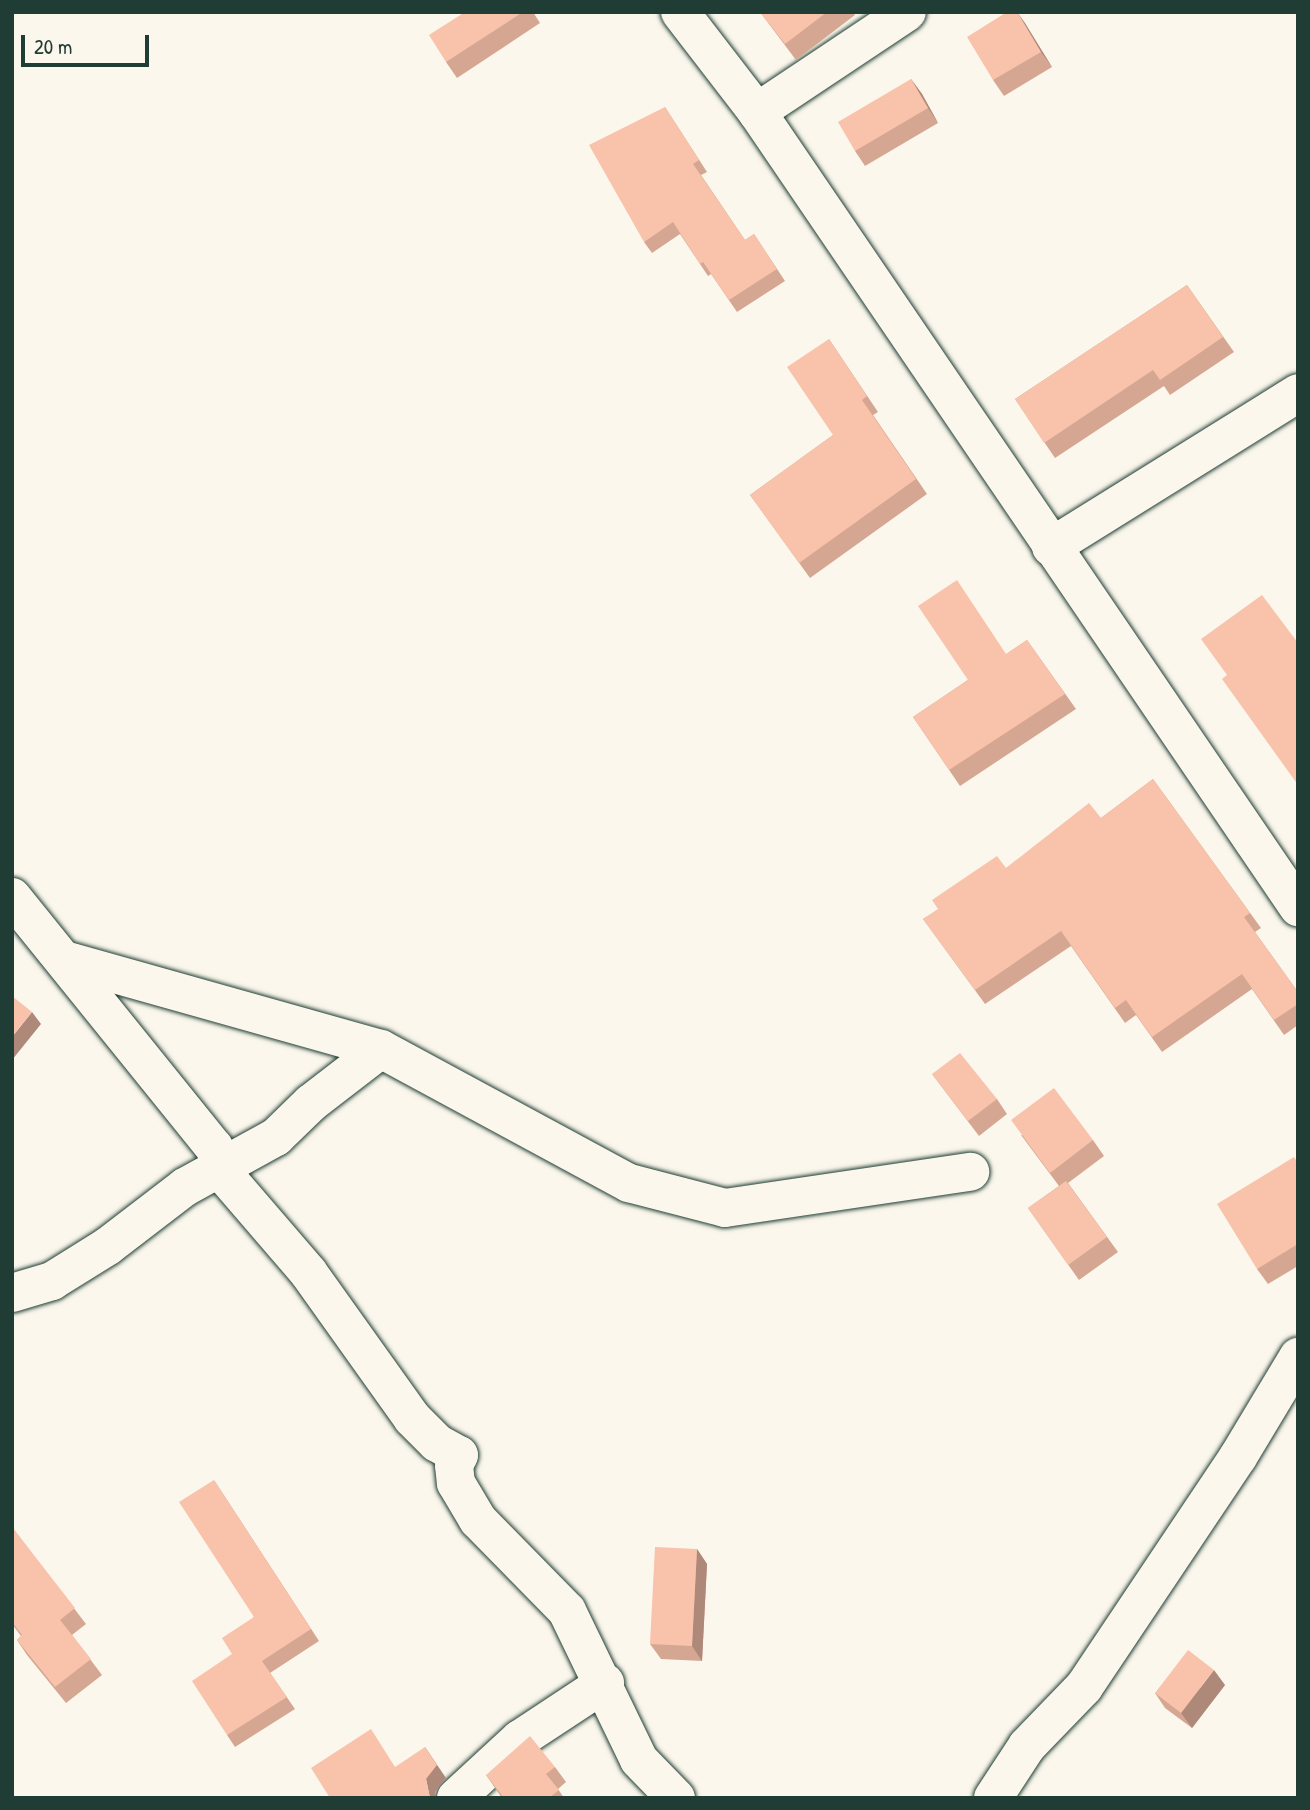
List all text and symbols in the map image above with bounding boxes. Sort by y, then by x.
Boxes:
scale bar [24,21,152,65]
text: 20 m [34,32,72,61]

